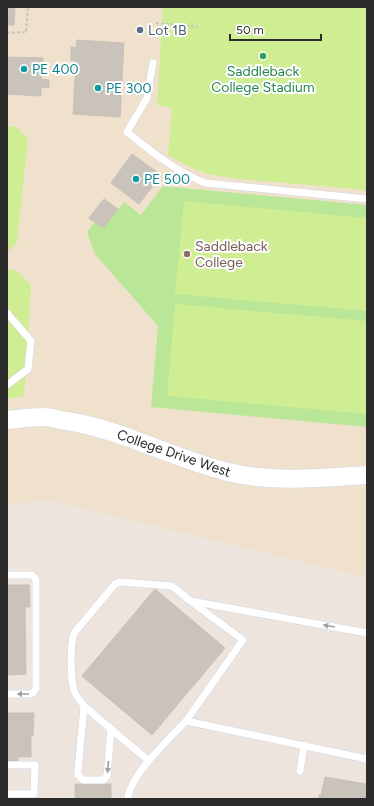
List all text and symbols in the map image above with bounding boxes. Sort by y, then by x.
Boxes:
scale bar [230,16,321,42]
place label: Lot 1B [148,22,187,39]
text: 50 m [236,23,264,37]
marker: Lot 1B [135,25,145,35]
marker: Saddleback College Stadium [258,51,268,61]
place label: PE 400 [32,61,79,78]
place label: Saddleback College Stadium [211,63,315,96]
marker: PE 400 [19,64,29,74]
place label: PE 300 [106,80,151,97]
marker: PE 300 [93,83,103,93]
place label: PE 500 [144,171,190,188]
marker: PE 500 [131,174,141,184]
place label: Saddleback College [195,238,268,271]
marker: Saddleback College [182,249,192,259]
street label: College Drive West [115,426,233,481]
one-way arrow [323,623,335,629]
one-way arrow [16,691,29,697]
one-way arrow [104,761,111,774]

